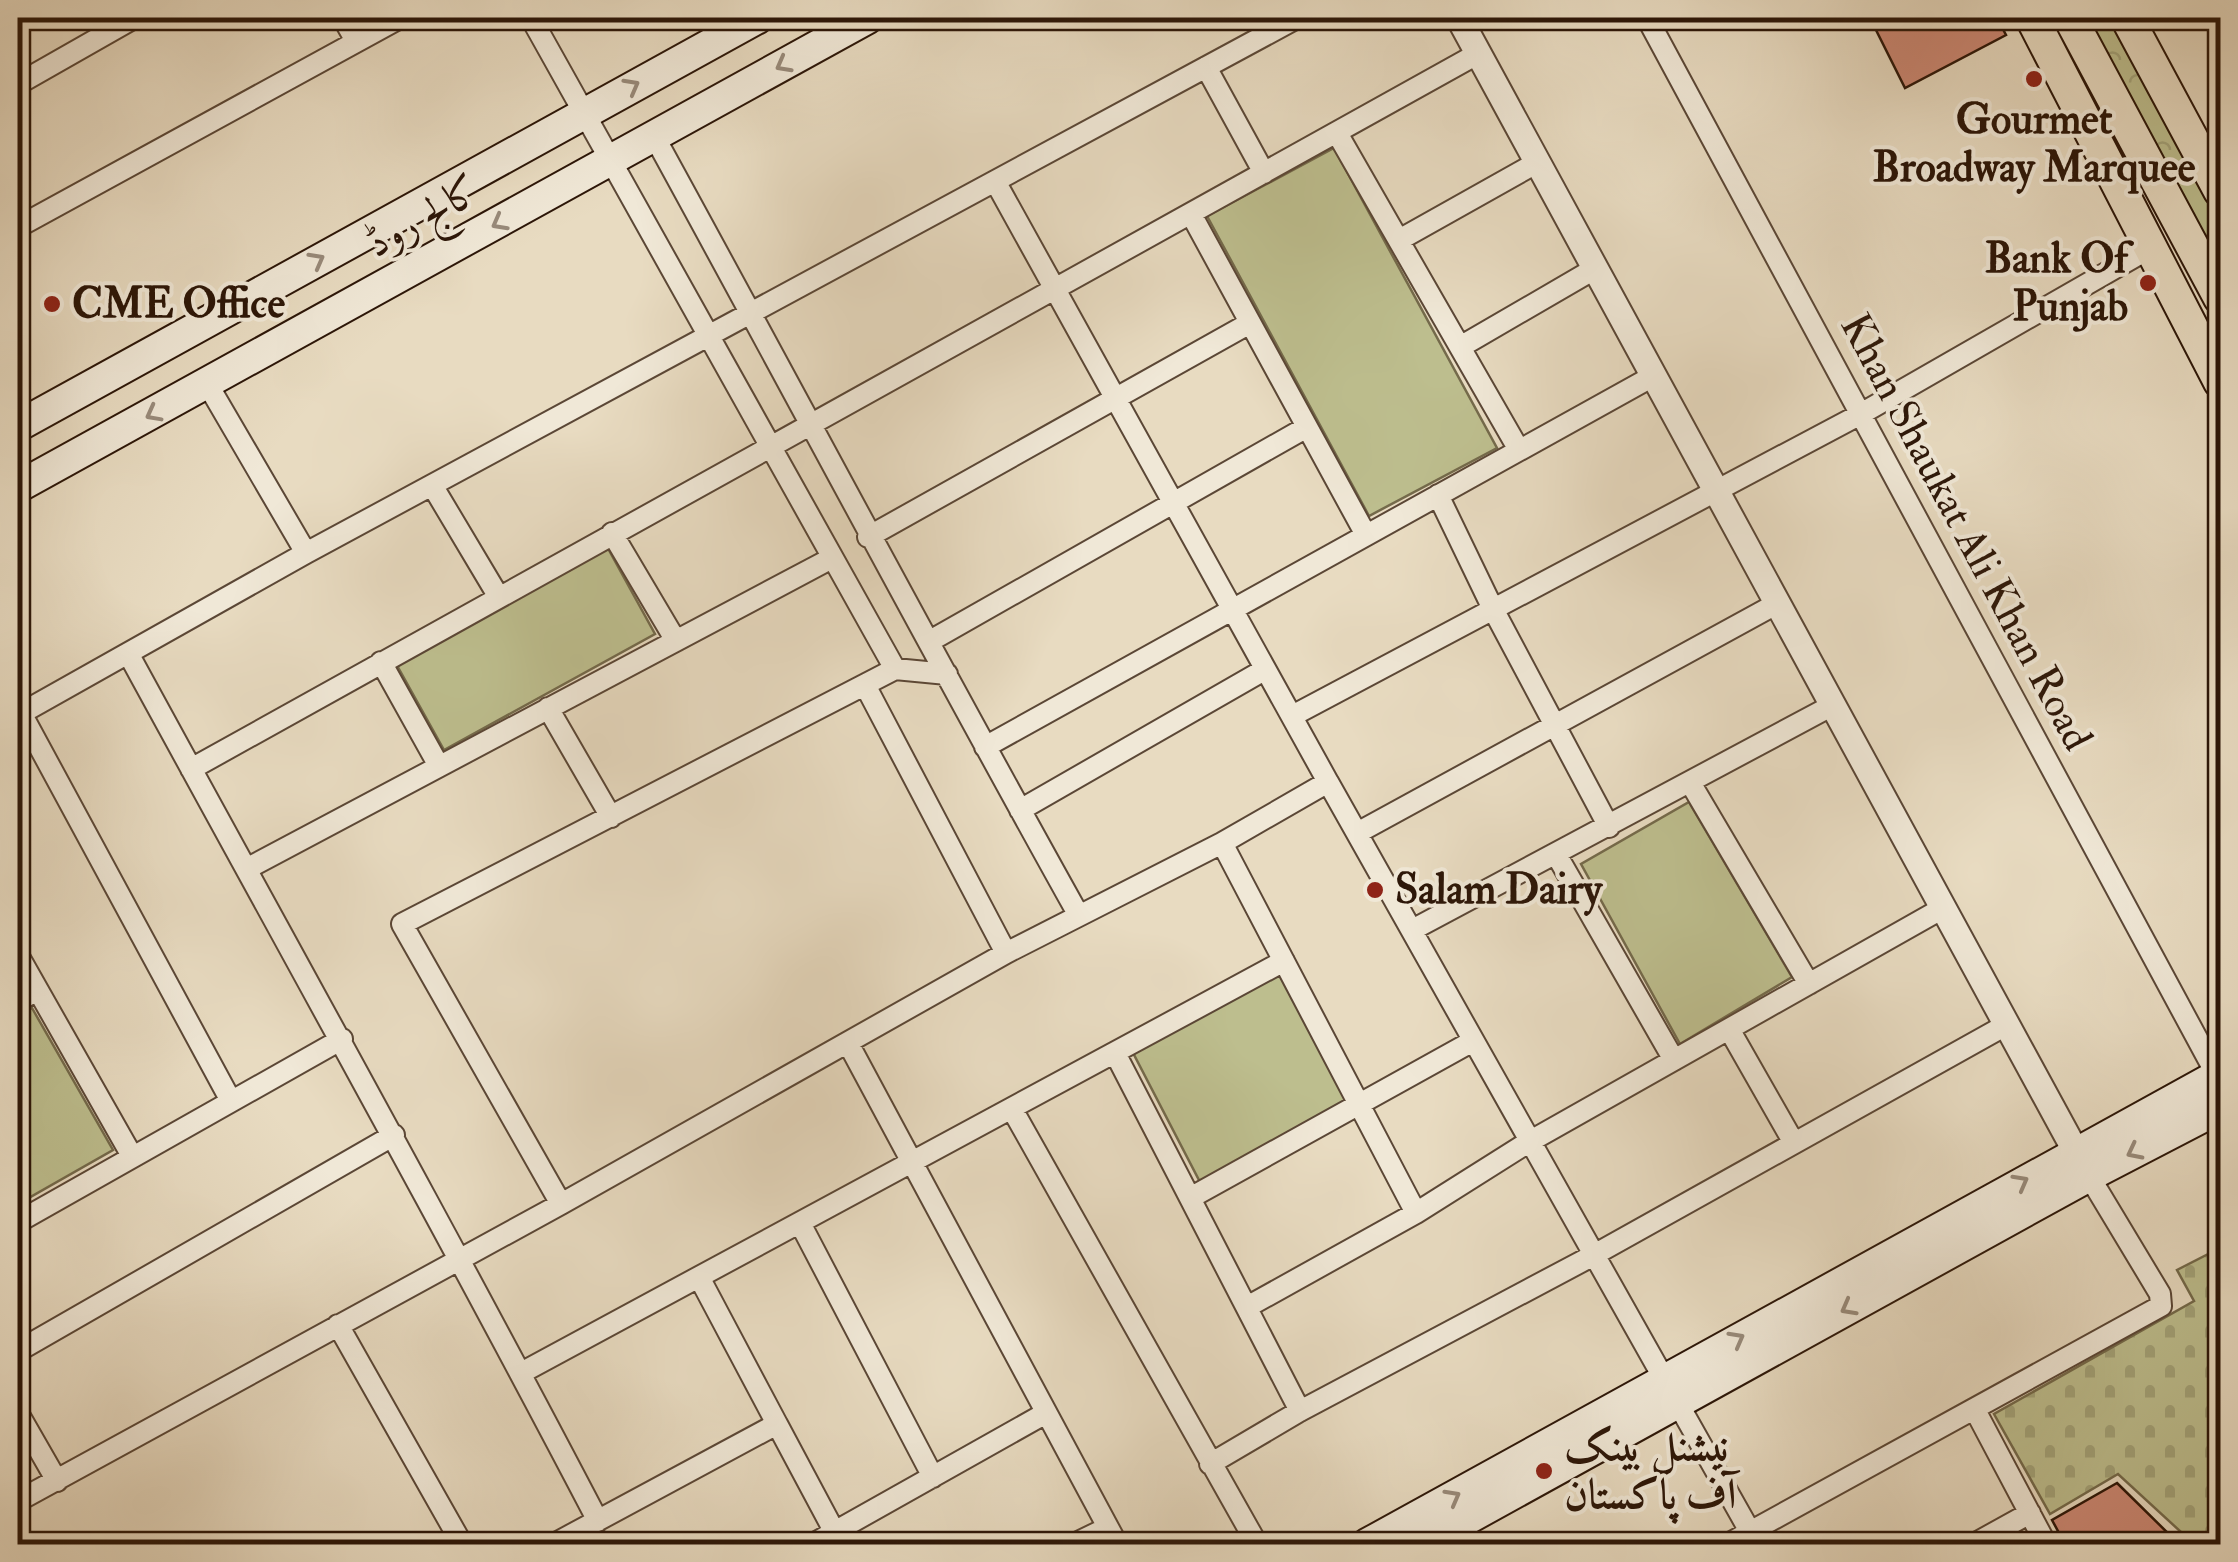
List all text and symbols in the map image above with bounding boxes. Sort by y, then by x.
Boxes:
one-way arrow [776,52,794,72]
marker: Gourmet Broadway Marquee [2023,68,2045,90]
one-way arrow [622,79,640,99]
place label: Gourmet Broadway Marquee [1873,94,2196,195]
street label: کالج روڈ [357,164,494,277]
one-way arrow [492,210,510,230]
place label: Bank Of Punjab [1985,233,2134,333]
one-way arrow [307,253,325,273]
marker: Bank Of Punjab [2137,272,2159,294]
place label: CME Office [72,278,285,330]
marker: CME Office [41,293,63,315]
street label: Khan Shaukat Ali Khan Road [1829,305,2104,760]
one-way arrow [146,402,164,421]
place label: Salam Dairy [1395,864,1603,917]
marker: Salam Dairy [1364,879,1386,901]
one-way arrow [2126,1140,2144,1159]
one-way arrow [2011,1175,2029,1195]
one-way arrow [1841,1295,1859,1315]
one-way arrow [1726,1331,1744,1351]
place label: نیشنل بینک آف پاکستان [1564,1421,1741,1524]
marker: نیشنل بینک آف پاکستان [1533,1460,1555,1482]
one-way arrow [1442,1489,1460,1509]

